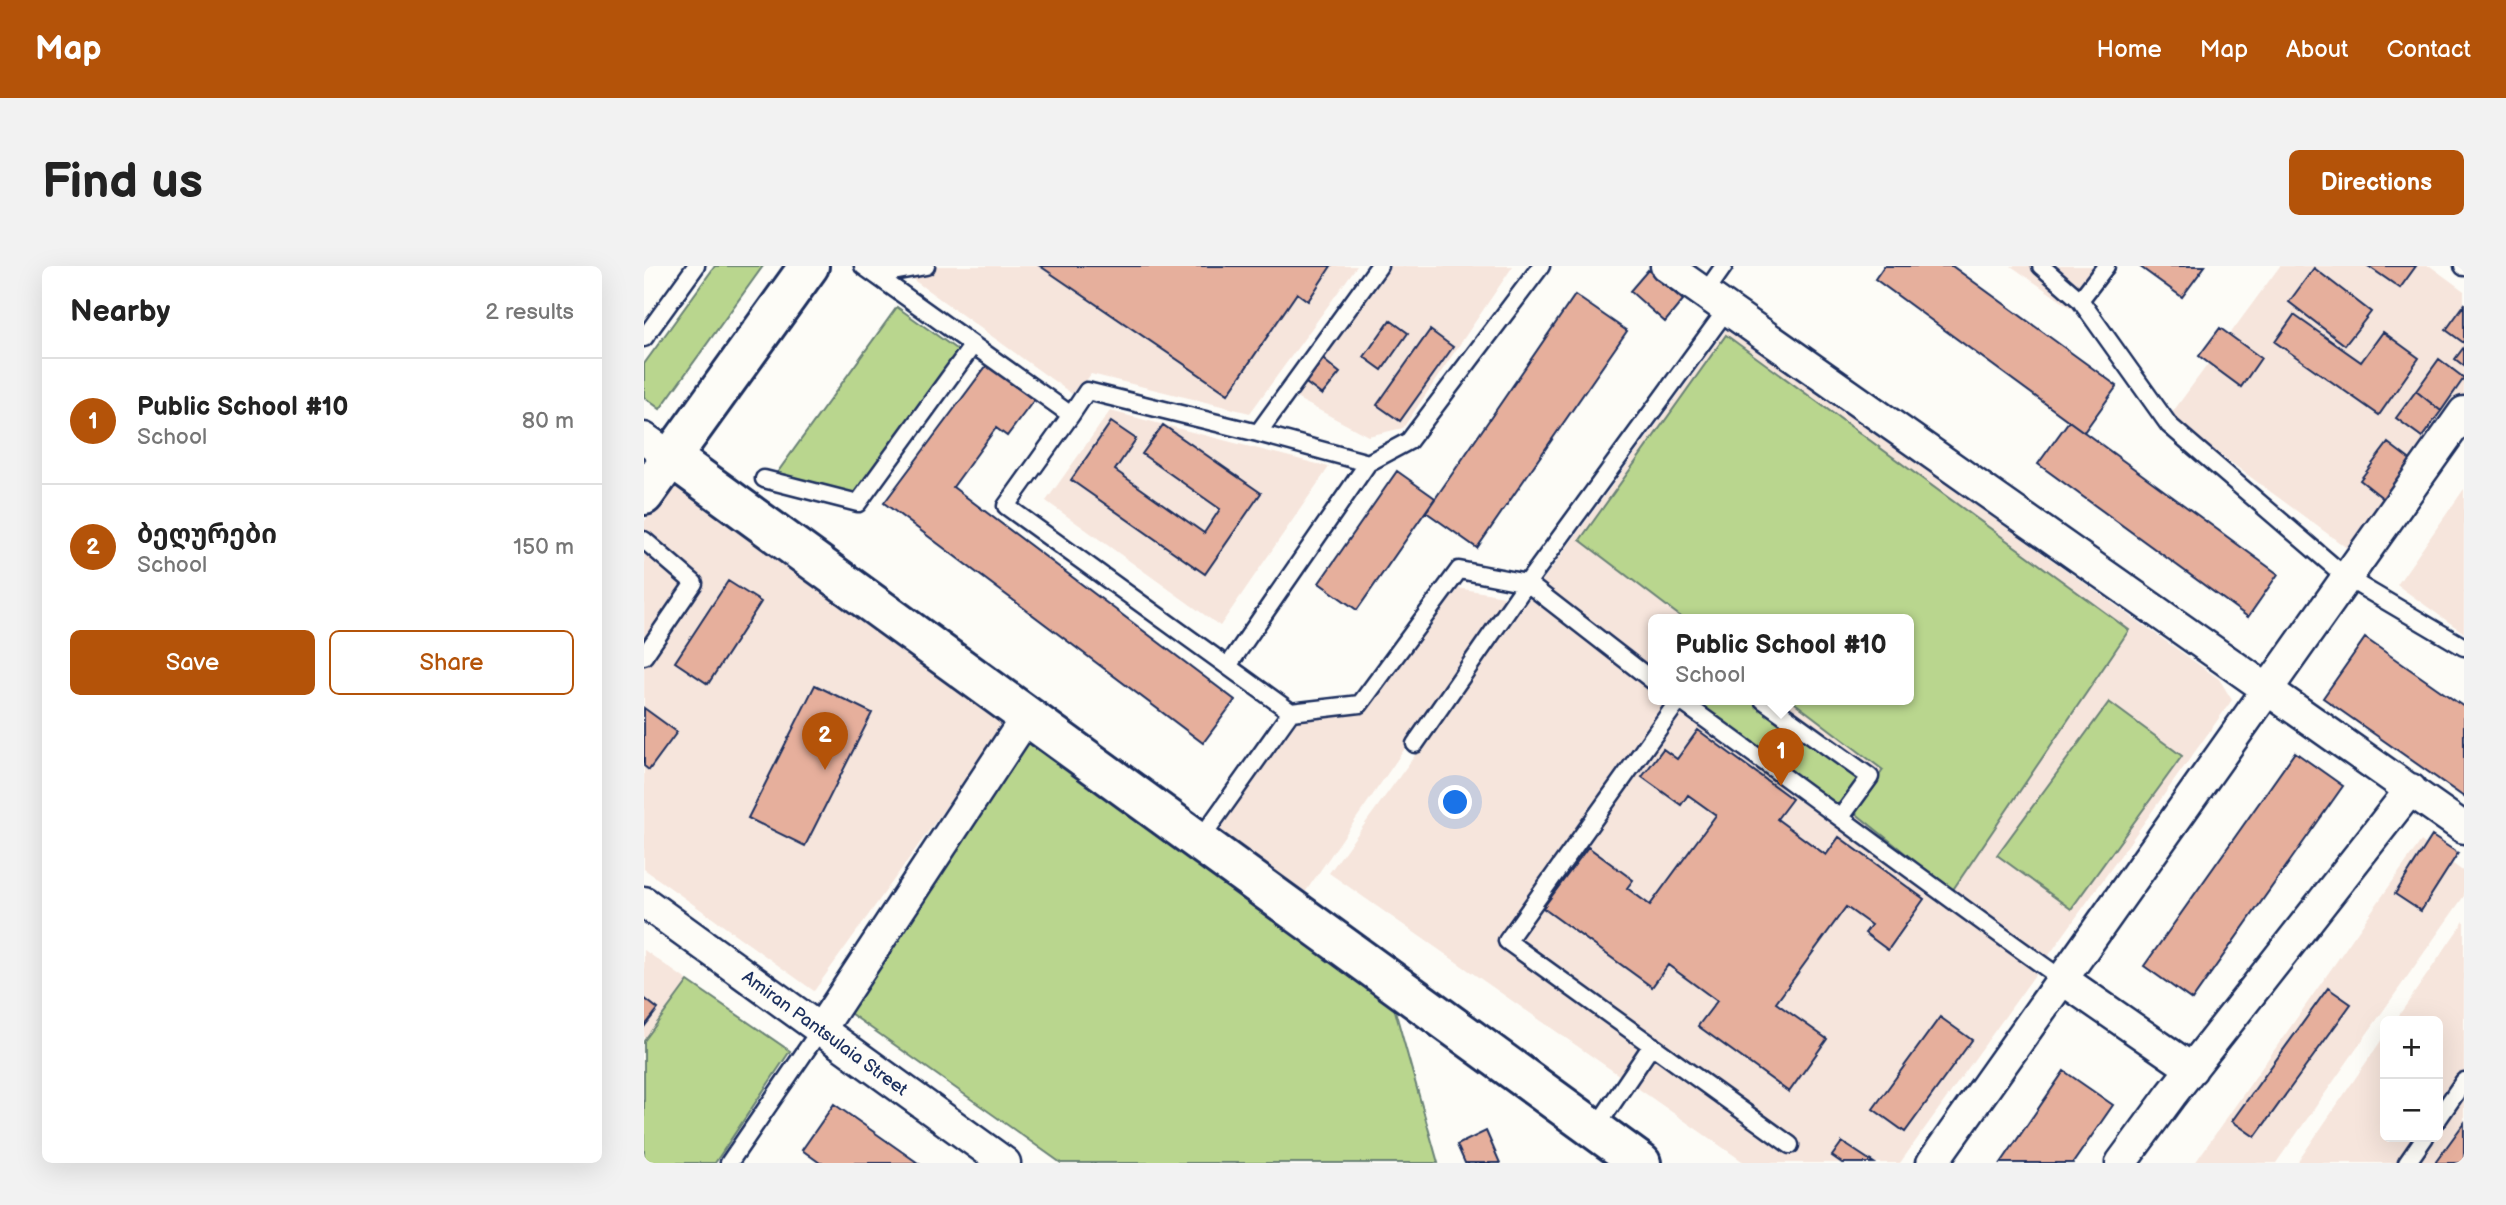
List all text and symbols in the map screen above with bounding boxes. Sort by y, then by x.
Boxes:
text: Map [35,29,101,69]
text: Home [2097,35,2162,64]
text: Map [2200,35,2248,64]
text: About [2286,35,2348,64]
text: Contact [2386,35,2471,64]
button: Directions [2289,150,2464,215]
text: Find us [42,153,203,212]
text: Nearby [70,294,170,330]
text: 2 results [485,298,574,326]
text: Public School #10 [137,392,349,423]
text: 1 [88,407,98,435]
text: 80 m [522,407,574,435]
text: School [137,423,207,451]
text: ბეღურები [137,520,277,551]
text: 2 [86,533,100,561]
text: 150 m [513,533,574,561]
text: School [137,551,207,579]
popup [1648,614,1914,705]
button: Save [70,630,315,695]
button: Share [329,630,574,695]
text: Public School #10 [1675,630,1887,661]
text: School [1675,661,1745,689]
pin: 2 [802,712,848,770]
pin: 1 [1758,728,1804,786]
your location [1438,785,1472,819]
street label: Amiran Pantsulaia Street [738,966,912,1101]
map controls [2380,1016,2443,1142]
button: + [2380,1016,2443,1079]
button: − [2380,1079,2443,1142]

